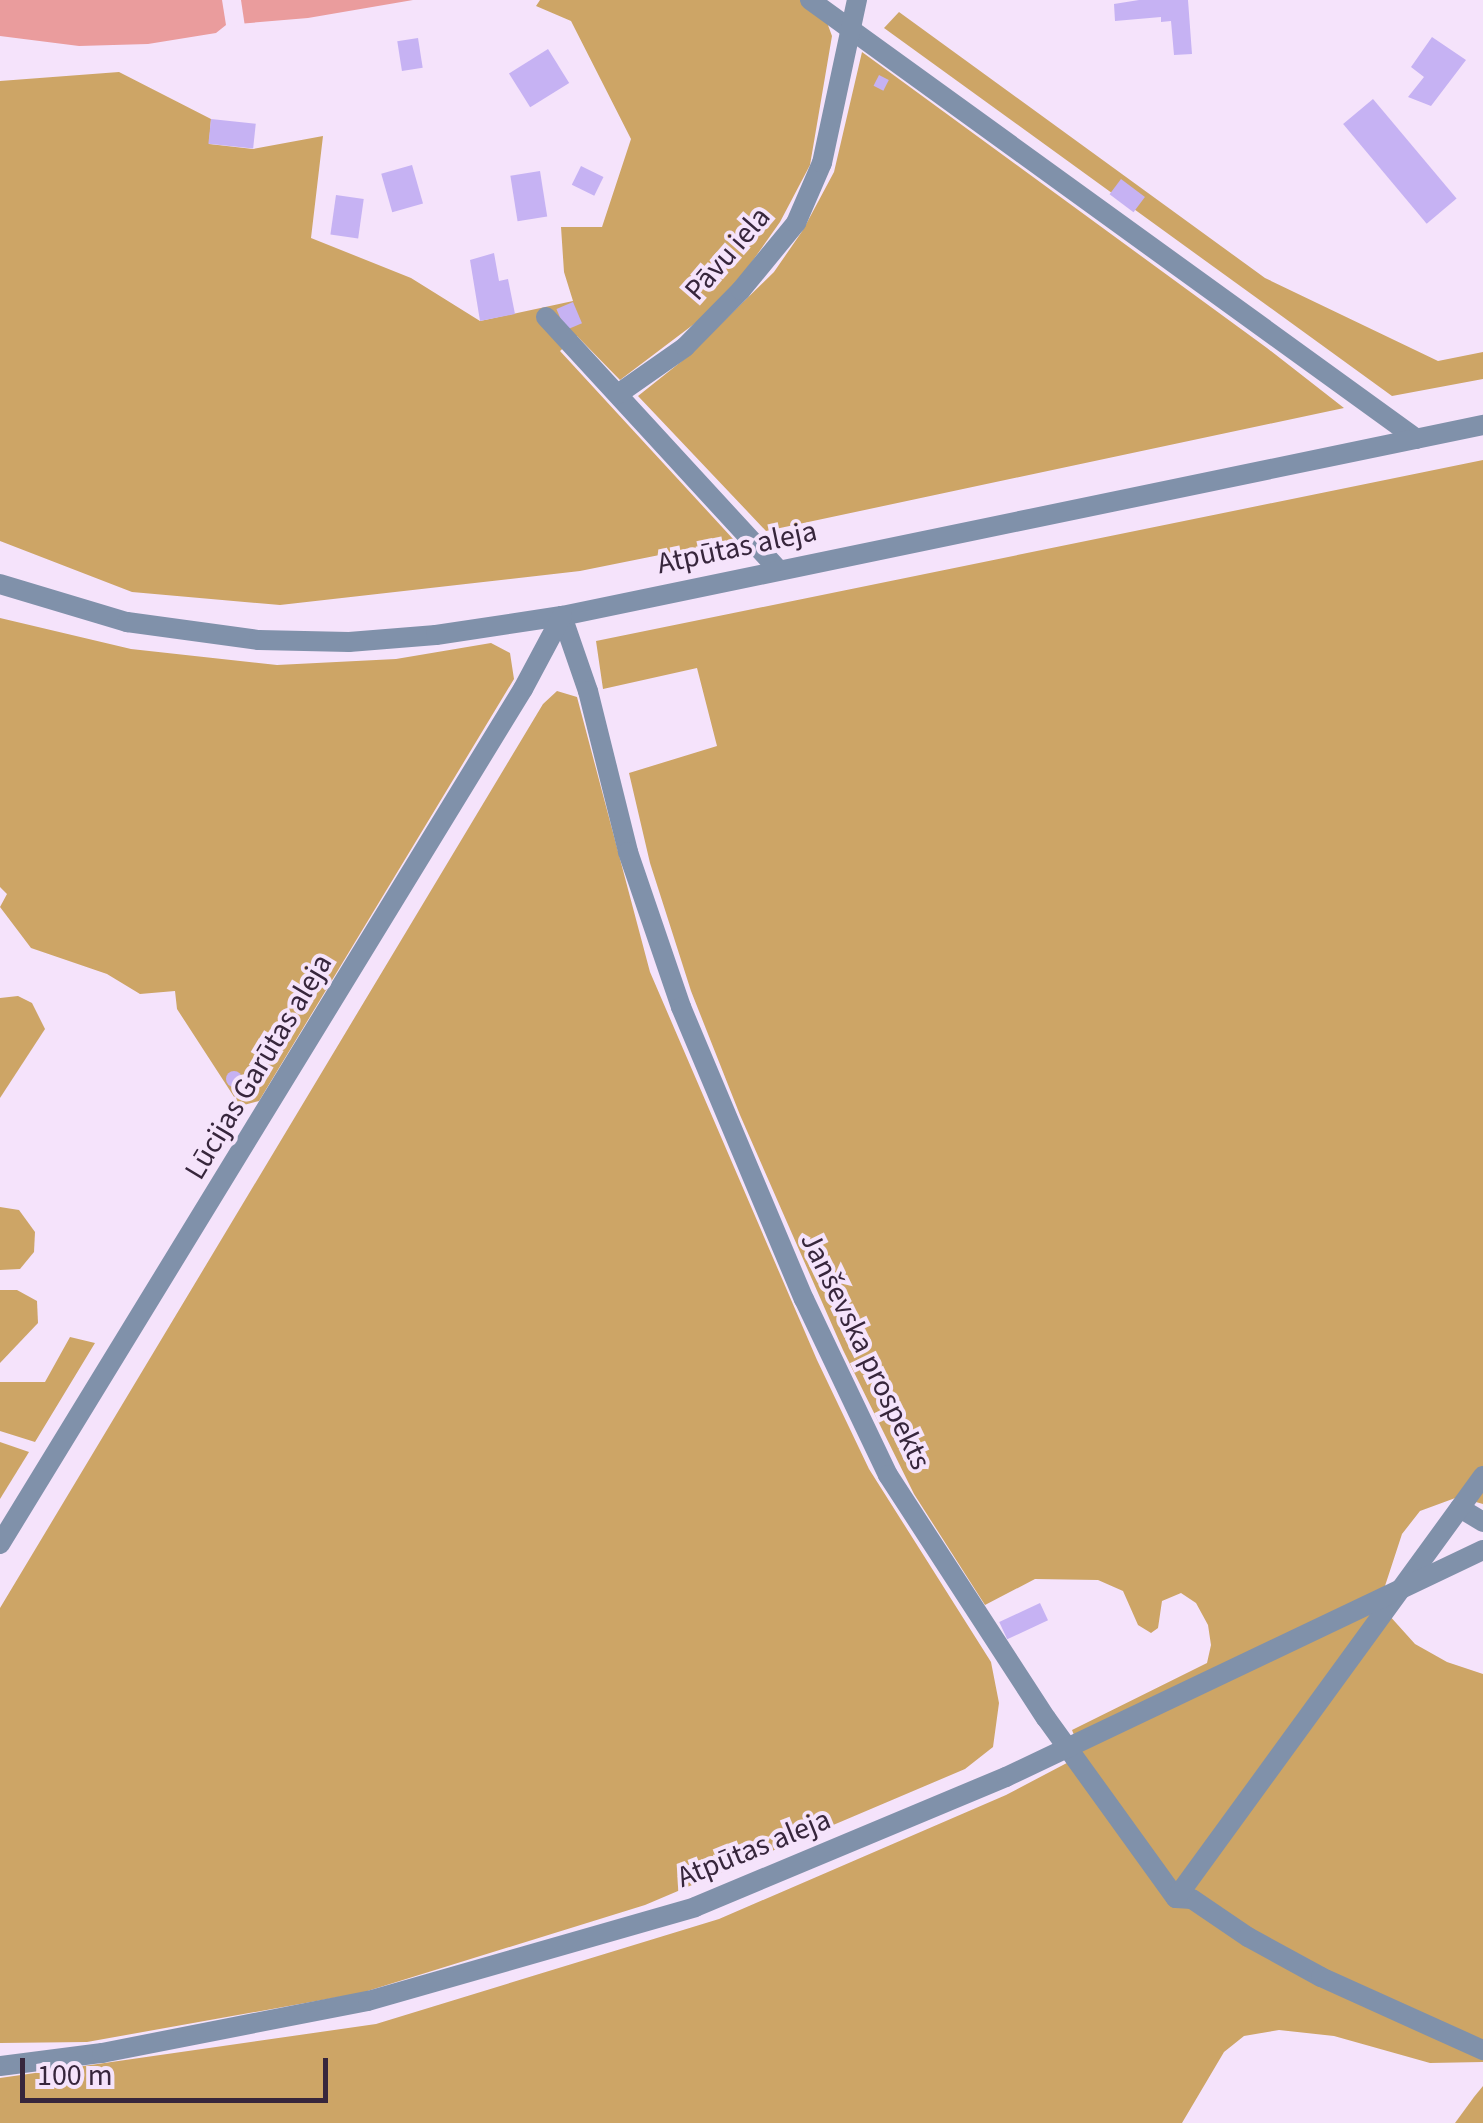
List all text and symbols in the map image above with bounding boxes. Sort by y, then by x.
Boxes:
street label: Pāvu iela [678,200,778,308]
street label: Atpūtas aleja [654,514,820,582]
street label: Lūcijas Garūtas aleja [178,948,340,1186]
street label: Janševska prospekts [792,1227,938,1475]
street label: Atpūtas aleja [672,1802,836,1896]
scale bar [25,2038,332,2100]
text: 100 m [37,2054,113,2097]

